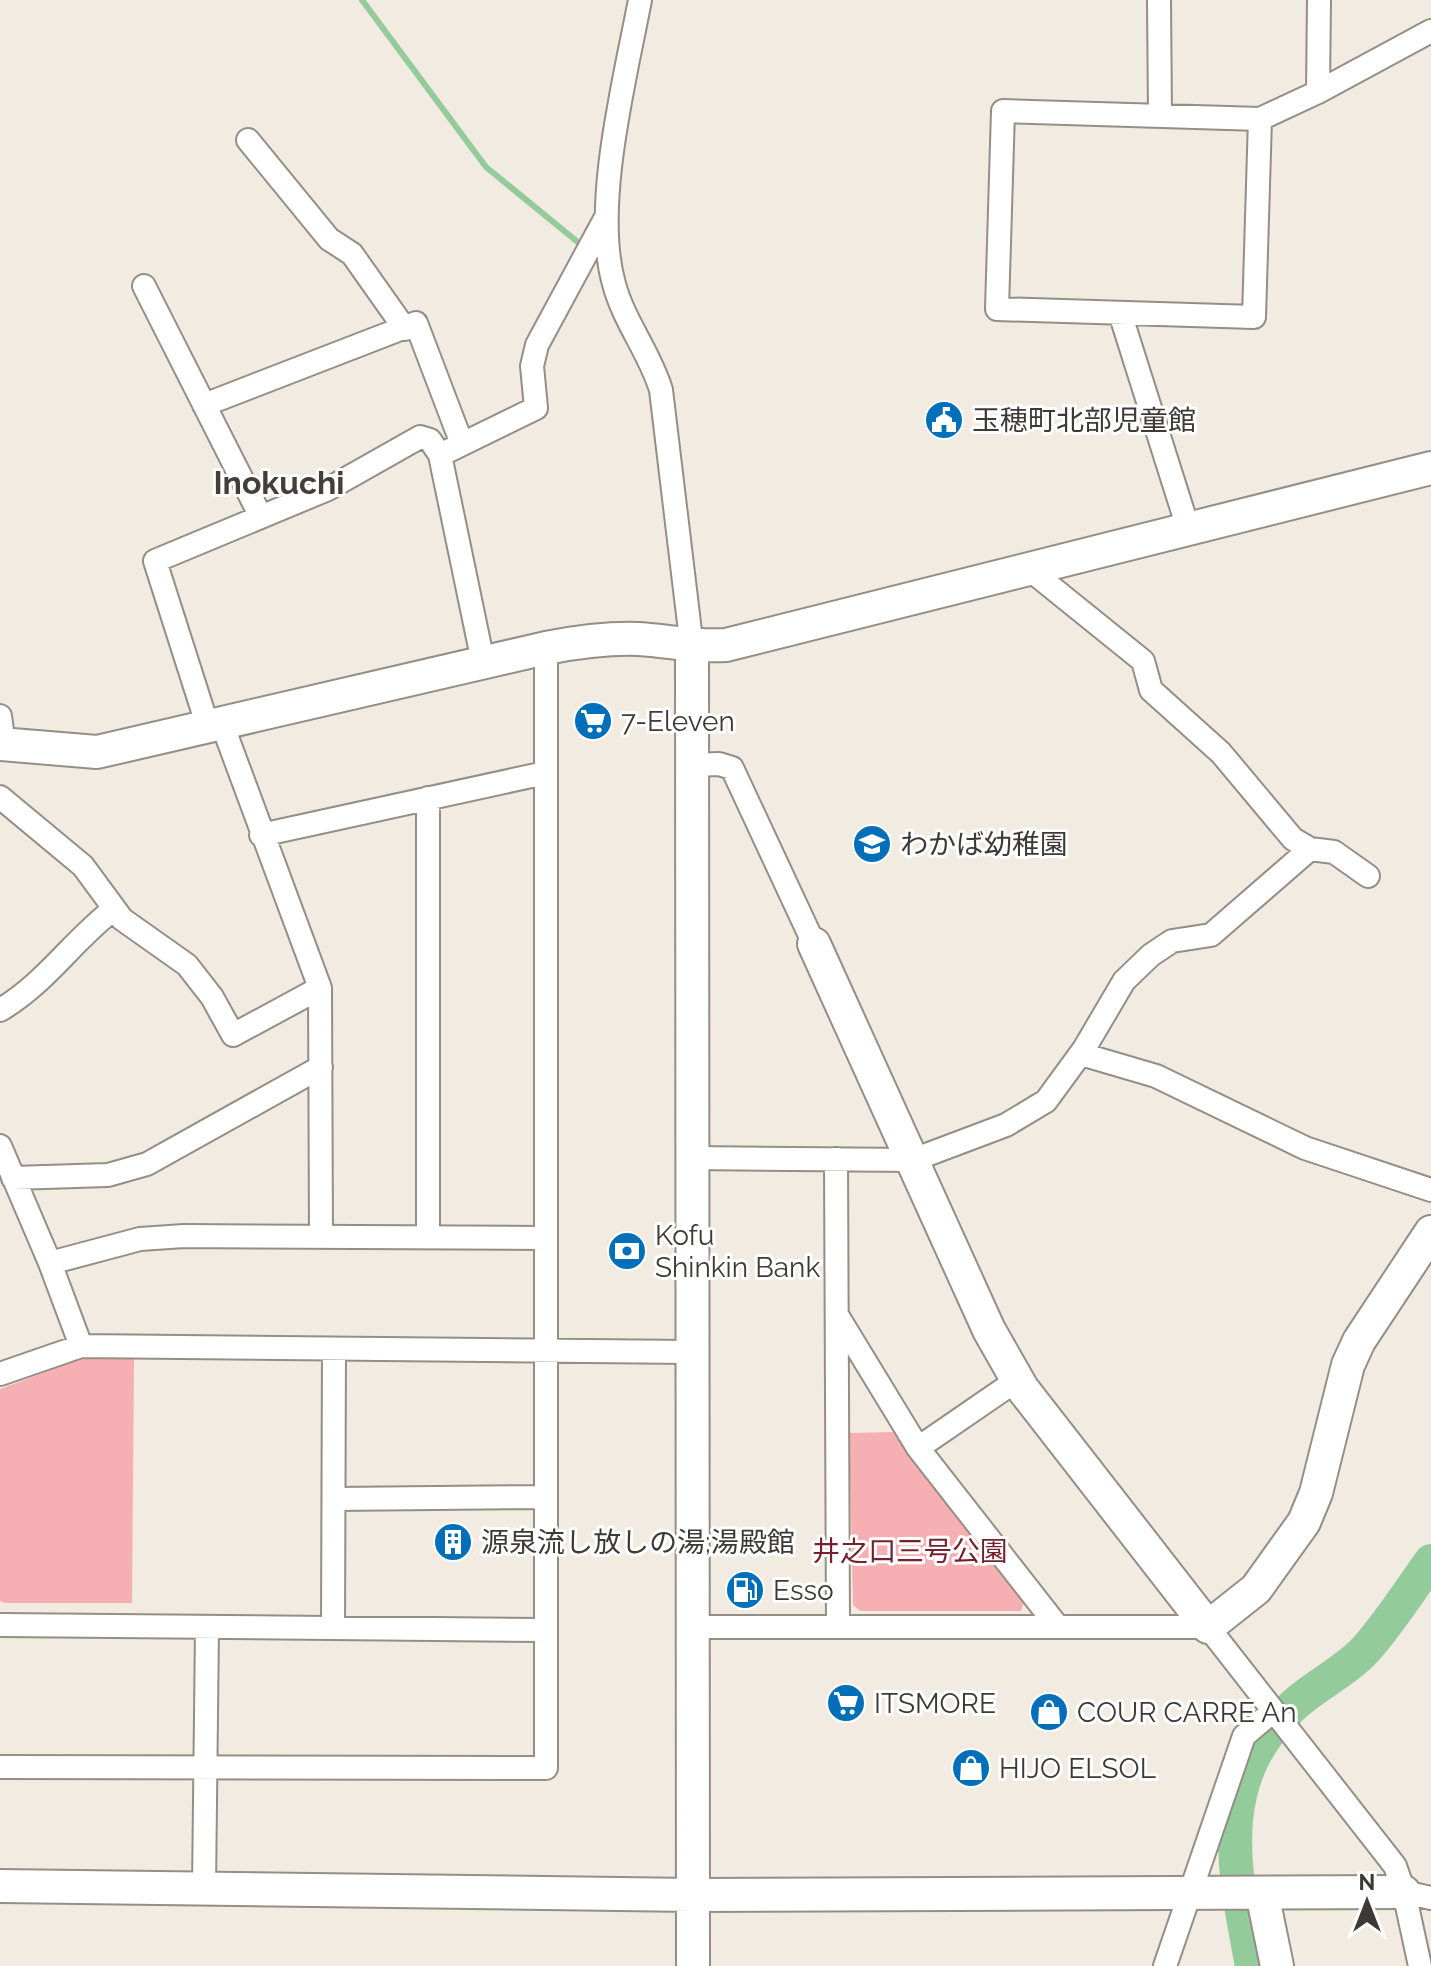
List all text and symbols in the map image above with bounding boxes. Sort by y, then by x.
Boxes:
public building icon: 玉穂町北部児童館 [923,399,965,441]
place label: 玉穂町北部児童館 [972,404,1196,437]
district label: Inokuchi [213,464,345,501]
supermarket icon: 7-Eleven [572,700,614,742]
place label: 7-Eleven [621,705,735,738]
school or university icon: わかば幼稚園 [851,823,893,865]
place label: わかば幼稚園 [900,828,1068,861]
place label: Kofu Shinkin Bank [655,1219,820,1284]
bank icon: Kofu Shinkin Bank [606,1230,648,1272]
building icon: 源泉流し放しの湯;湯殿館 [432,1521,474,1563]
place label: 源泉流し放しの湯;湯殿館 [481,1526,795,1559]
park label: 井之口三号公園 [812,1535,1008,1568]
fuel station icon: Esso [724,1569,766,1611]
place label: Esso [773,1574,834,1607]
supermarket icon: ITSMORE [825,1682,867,1724]
place label: ITSMORE [874,1687,996,1720]
shop icon: COUR CARRE An [1028,1691,1070,1733]
place label: COUR CARRE An [1077,1696,1297,1729]
shop icon: HIJO ELSOL [950,1747,992,1789]
place label: HIJO ELSOL [999,1752,1156,1785]
north arrow [1327,1862,1407,1942]
text: N [1359,1869,1375,1895]

